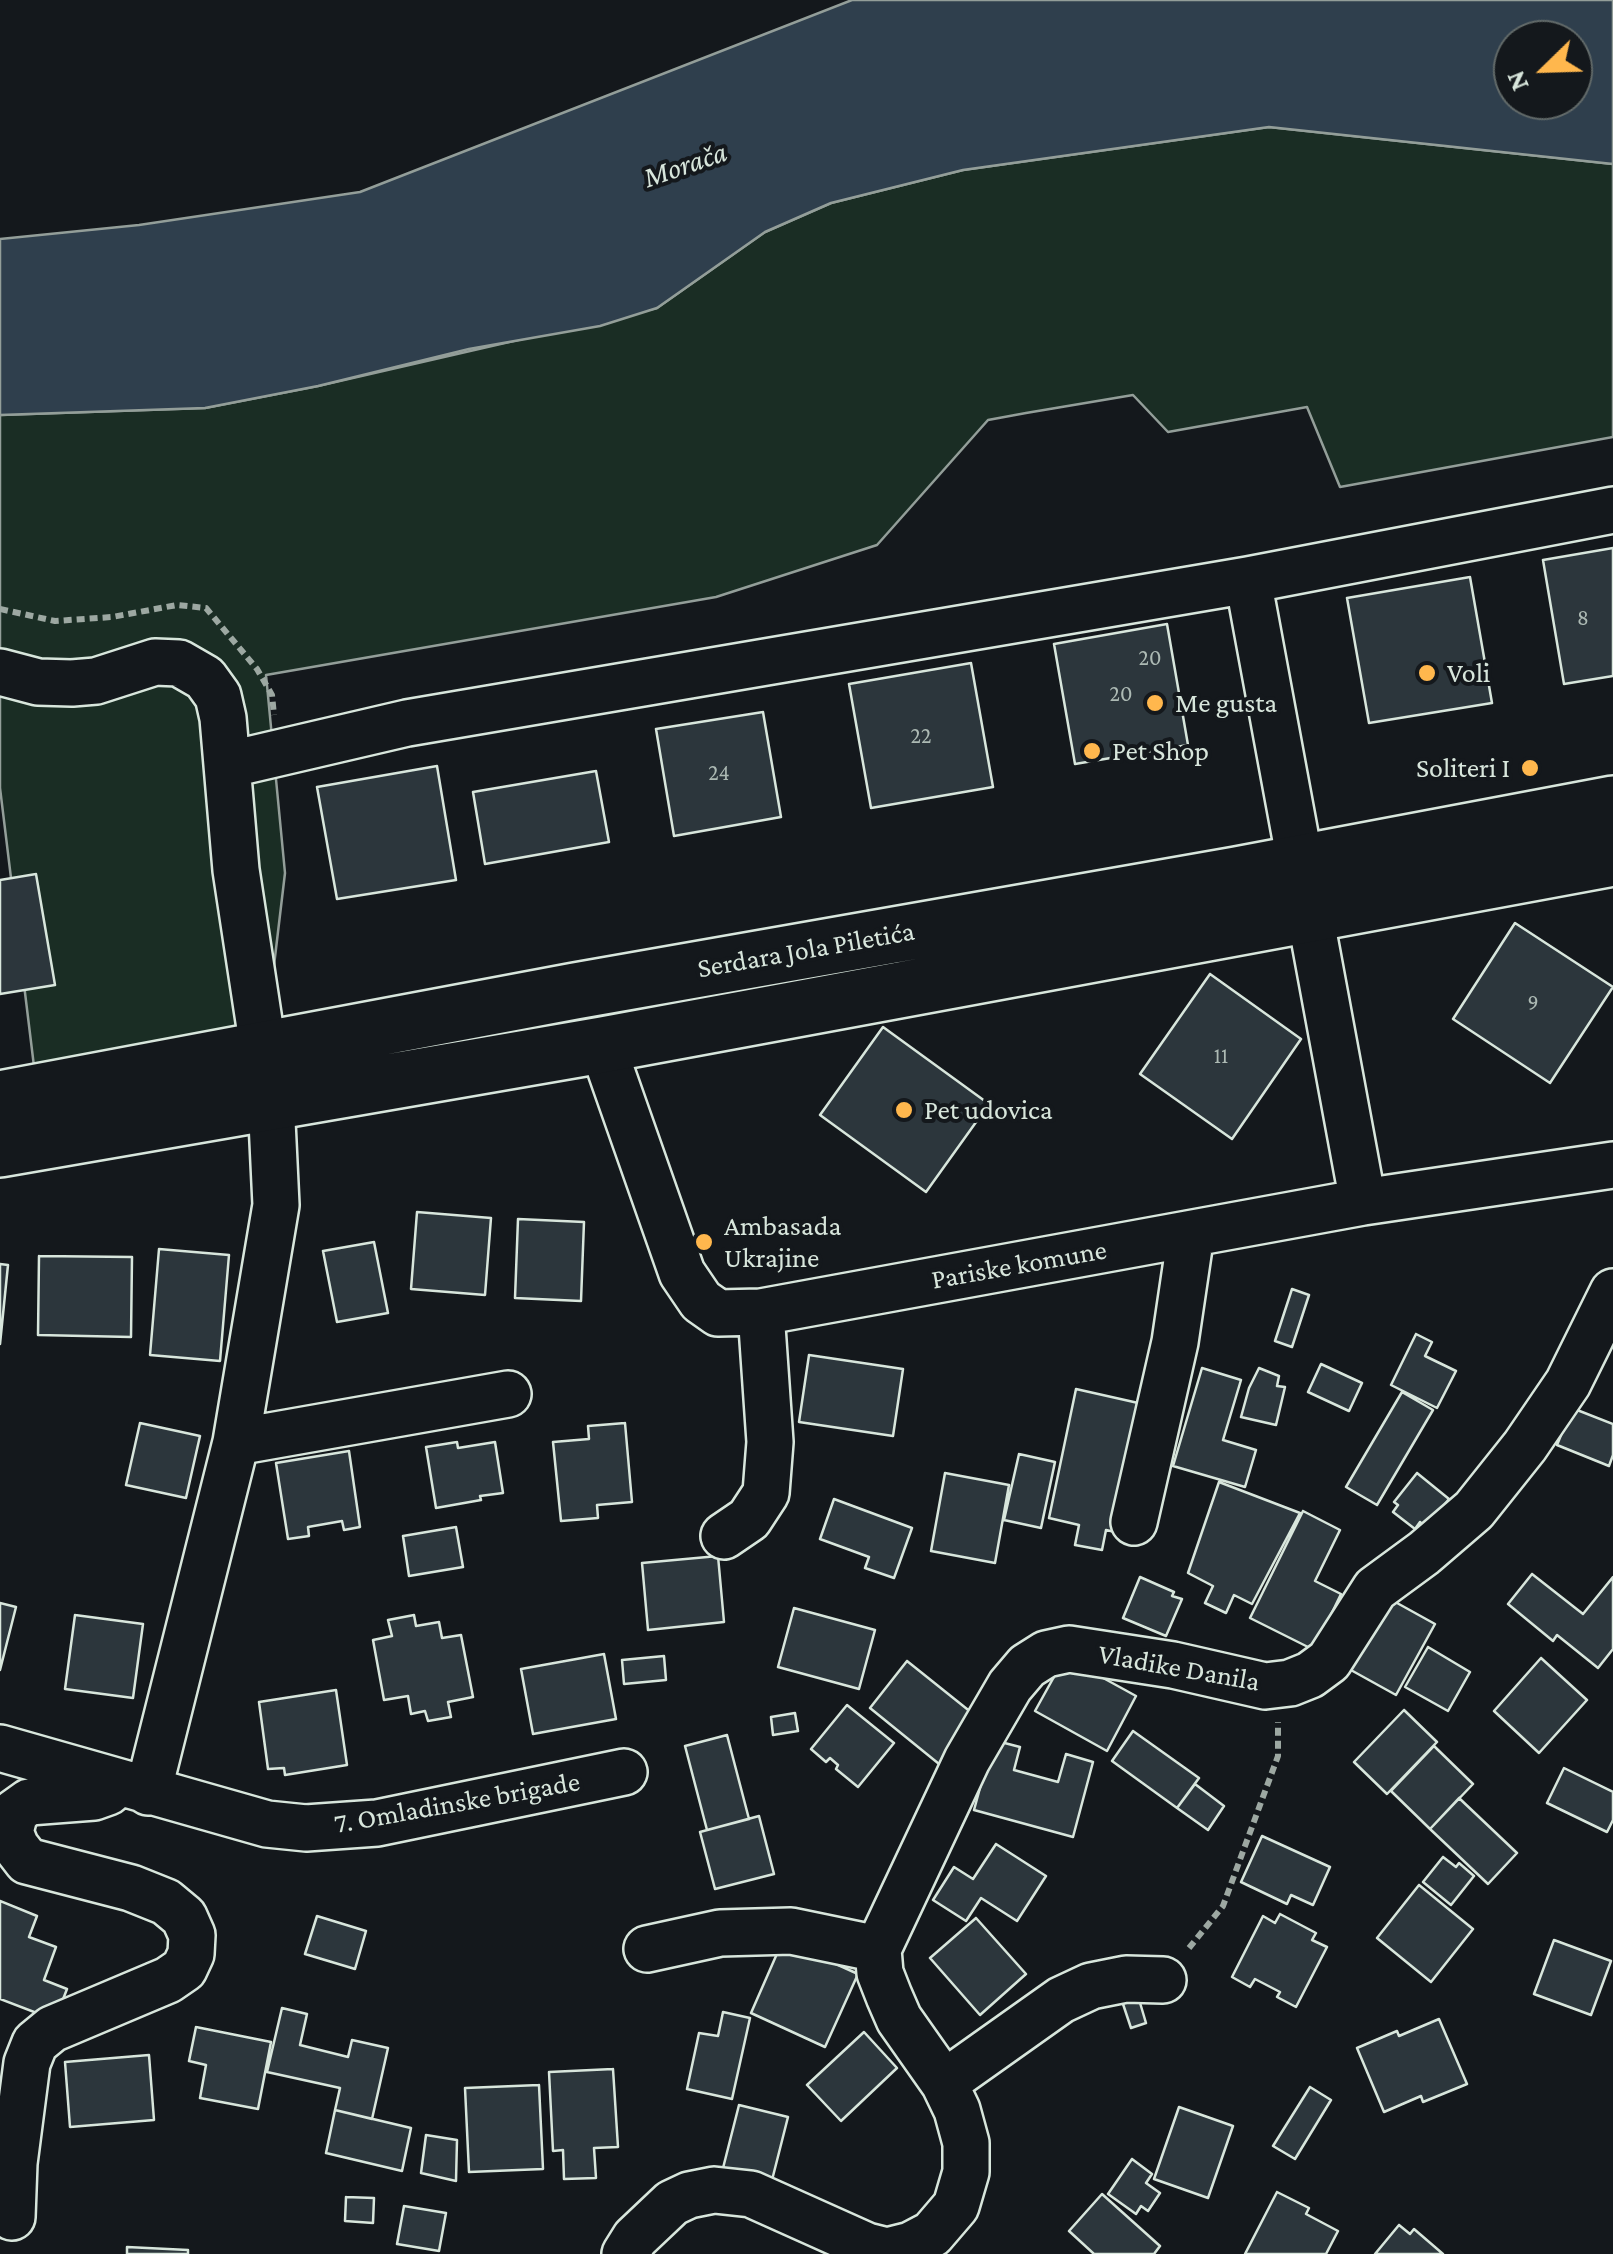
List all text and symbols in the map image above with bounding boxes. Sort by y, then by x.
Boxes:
north arrow [1493,20,1593,120]
text: N [1499,66,1535,96]
water label: Morača [638,134,732,196]
house number: 8 [1577,605,1589,631]
house number: 20 [1139,645,1161,671]
place label: Voli [1447,656,1490,690]
marker: Voli [1416,662,1438,684]
house number: 20 [1110,681,1132,707]
place label: Me gusta [1175,686,1277,720]
marker: Me gusta [1144,692,1166,714]
house number: 22 [911,723,931,749]
place label: Pet Shop [1112,734,1209,768]
marker: Pet Shop [1081,740,1103,762]
place label: Soliteri I [1416,751,1510,785]
marker: Soliteri I [1519,757,1541,779]
house number: 24 [708,760,730,786]
street label: Serdara Jola Piletića [695,914,917,986]
house number: 9 [1527,990,1539,1016]
house number: 11 [1214,1043,1228,1069]
place label: Pet udovica [924,1093,1053,1127]
marker: Pet udovica [893,1099,915,1121]
place label: Ambasada Ukrajine [724,1209,841,1275]
marker: Ambasada Ukrajine [693,1231,715,1253]
street label: Pariske komune [929,1233,1109,1297]
street label: Vladike Danila [1096,1637,1262,1699]
street label: 7. Omladinske brigade [332,1765,582,1841]

